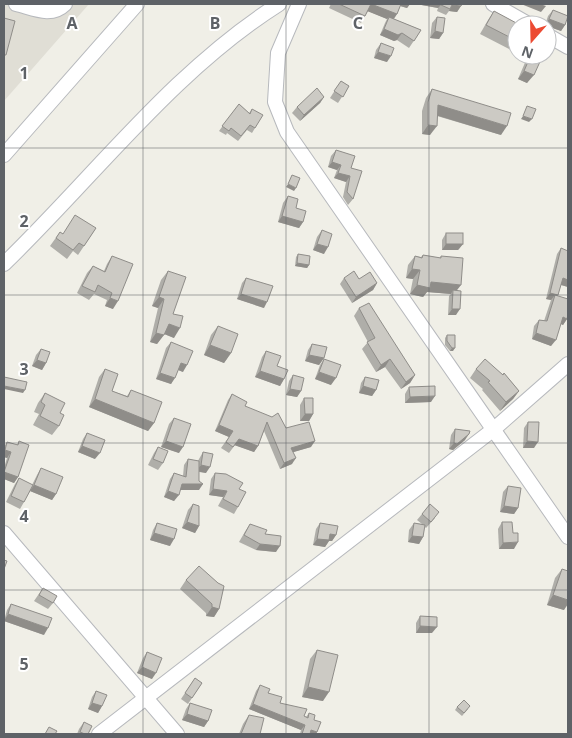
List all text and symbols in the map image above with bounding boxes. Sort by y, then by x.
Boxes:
text: A [66,12,78,34]
text: B [210,12,220,34]
text: C [353,12,363,34]
north arrow [507,15,557,65]
text: N [519,42,536,64]
text: 1 [19,62,29,84]
text: 2 [19,210,29,232]
text: 3 [19,358,29,380]
text: 4 [19,505,29,527]
text: 5 [19,653,29,675]

